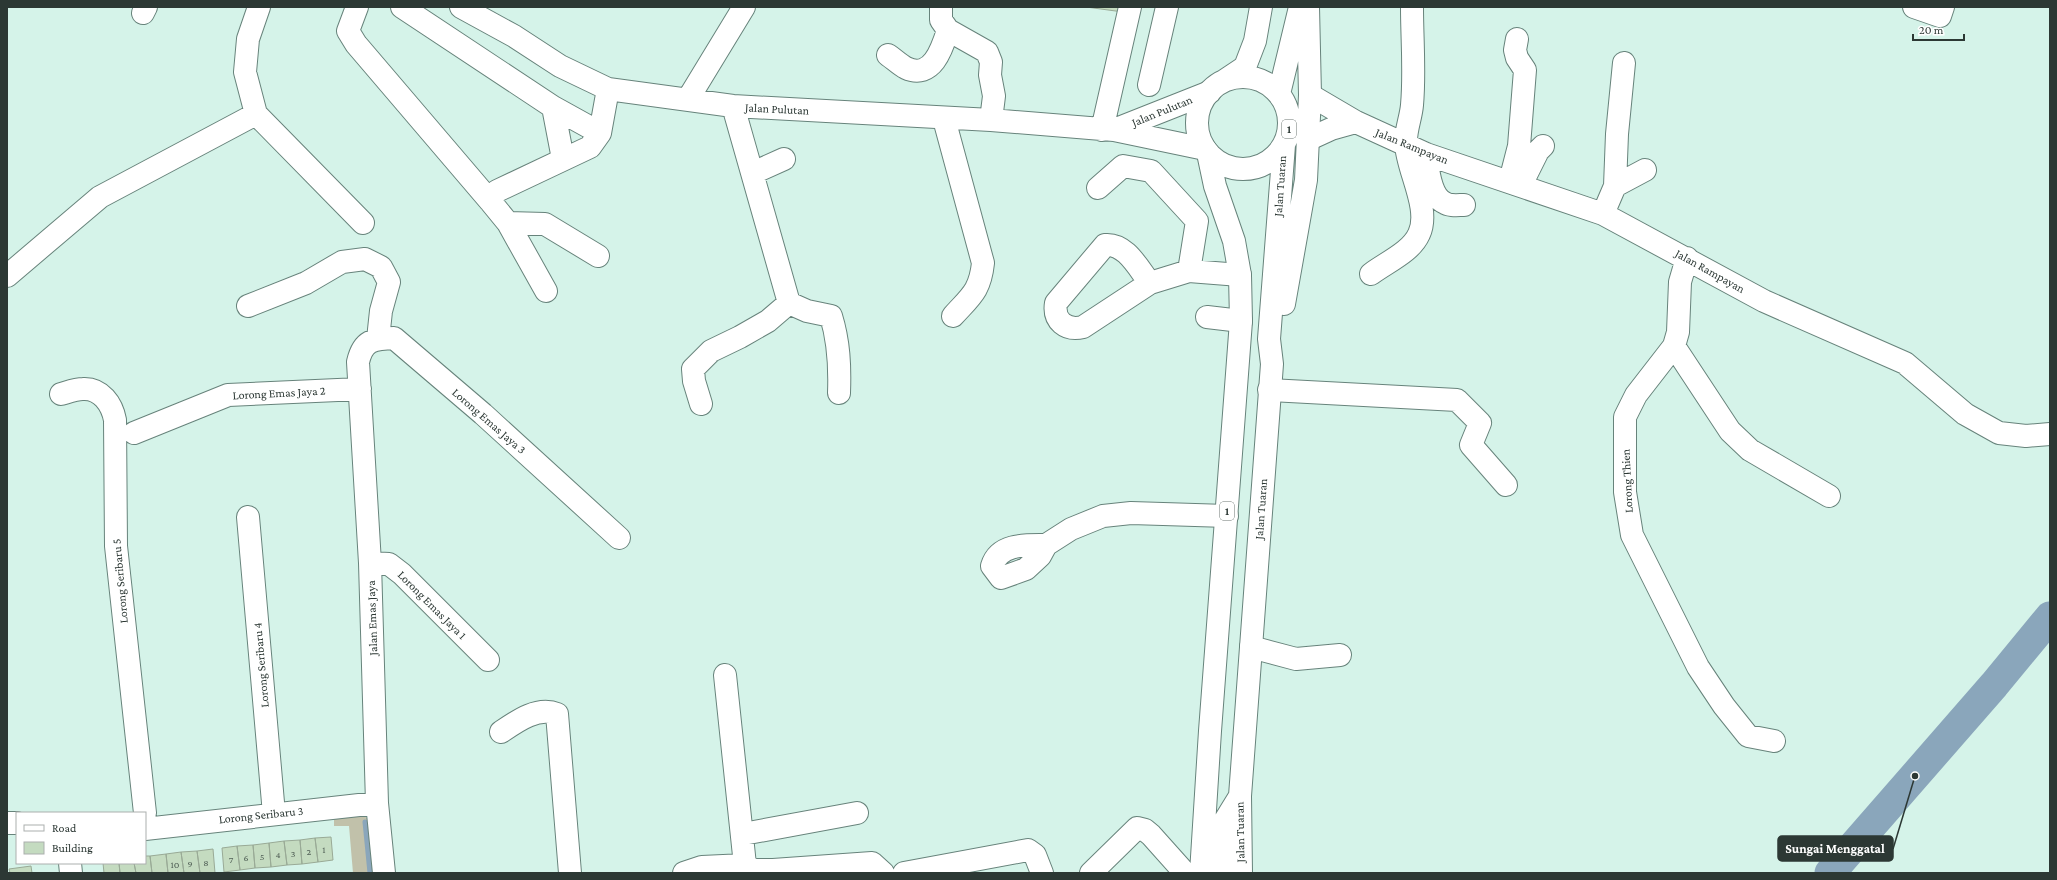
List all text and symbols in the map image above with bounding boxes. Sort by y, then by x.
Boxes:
scale bar [1913,16,1964,42]
text: 20 m [1919,23,1944,37]
street label: Jalan Pulutan [1129,92,1195,130]
street label: Jalan Pulutan [744,100,810,118]
road number: 1 [1282,120,1296,138]
street label: Jalan Rampayan [1373,125,1451,167]
street label: Jalan Tuaran [1271,155,1289,218]
street label: Jalan Rampayan [1672,246,1748,296]
street label: Lorong Emas Jaya 2 [232,384,326,402]
street label: Lorong Emas Jaya 3 [449,385,529,457]
street label: Lorong Thien [1618,448,1636,513]
street label: Jalan Tuaran [1252,478,1270,541]
road number: 1 [1220,502,1234,520]
street label: Lorong Seribaru 5 [109,538,131,624]
street label: Lorong Emas Jaya 1 [395,568,469,642]
street label: Jalan Emas Jaya [364,580,380,657]
street label: Lorong Seribaru 4 [250,622,272,708]
street label: Jalan Tuaran [1232,801,1248,864]
street label: Lorong Seribaru 3 [218,804,304,826]
legend [16,812,146,864]
text: Road [52,821,77,835]
callout: Sungai Menggatal [1778,836,1893,861]
text: Building [52,841,93,855]
text: Sungai Menggatal [1785,841,1885,856]
house number: 1 [322,844,326,855]
house number: 2 [307,846,312,857]
house number: 3 [291,848,296,859]
house number: 4 [275,849,281,860]
house number: 5 [260,851,265,862]
house number: 6 [243,852,249,863]
house number: 7 [229,854,234,865]
house number: 8 [203,857,209,868]
house number: 9 [187,858,193,869]
house number: 10 [171,859,180,870]

